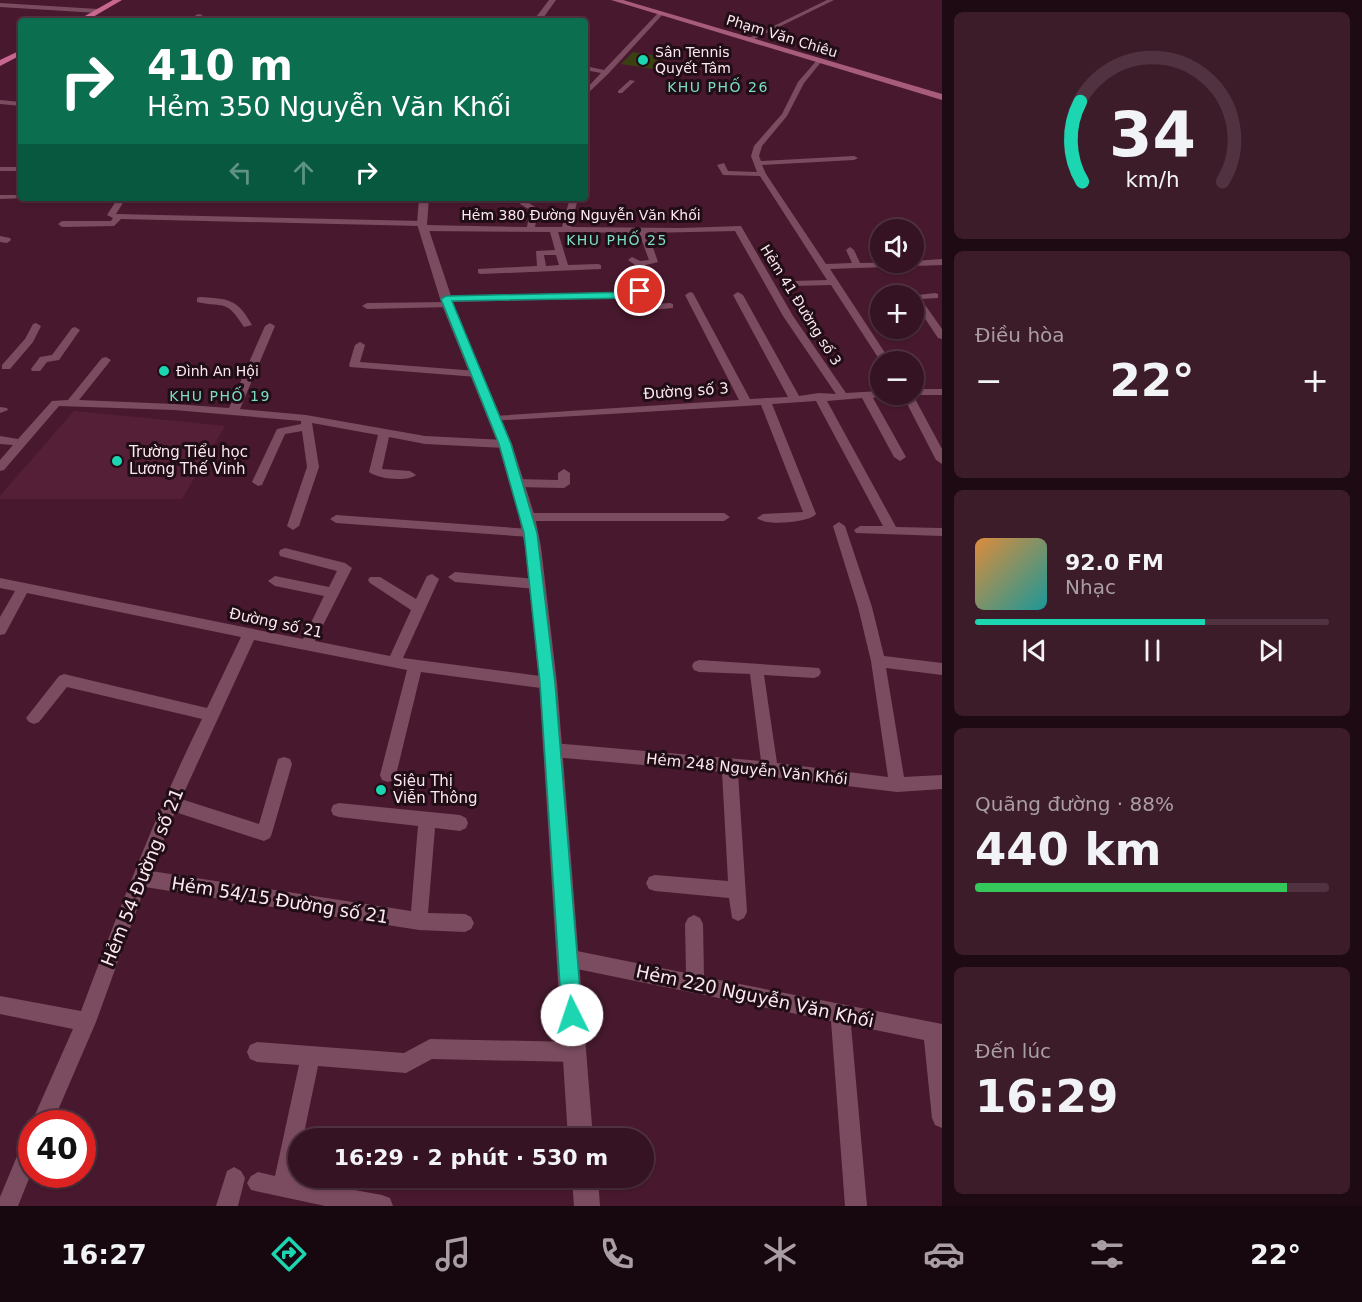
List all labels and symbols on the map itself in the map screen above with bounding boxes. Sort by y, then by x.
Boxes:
street label: Phạm Văn Chiêu [724,11,840,61]
place label: Sân Tennis Quyết Tâm [655,44,731,76]
marker: Sân Tennis Quyết Tâm [636,53,650,67]
district label: KHU PHỐ 26 [667,77,769,95]
street label: Hẻm 380 Đường Nguyễn Văn Khối [461,207,701,223]
district label: KHU PHỐ 25 [566,230,668,248]
street label: Hẻm 41 Đường số 3 [757,242,845,368]
pin [614,265,665,316]
place label: Đình An Hội [176,363,259,379]
marker: Đình An Hội [157,364,171,378]
street label: Đường số 3 [643,379,729,403]
district label: KHU PHỐ 19 [169,386,271,404]
place label: Trường Tiểu học Lương Thế Vinh [128,443,248,478]
marker: Trường Tiểu học Lương Thế Vinh [110,454,124,468]
street label: Đường số 21 [228,604,324,642]
street label: Hẻm 248 Nguyễn Văn Khối [645,749,849,789]
place label: Siêu Thị Viễn Thông [393,772,477,807]
marker: Siêu Thị Viễn Thông [374,783,388,797]
street label: Hẻm 54 Đường số 21 [97,785,187,969]
street label: Hẻm 54/15 Đường số 21 [170,872,390,928]
street label: Hẻm 220 Nguyễn Văn Khối [634,960,876,1032]
position arrow [540,983,604,1047]
speed limit sign: 40 [18,1110,96,1188]

